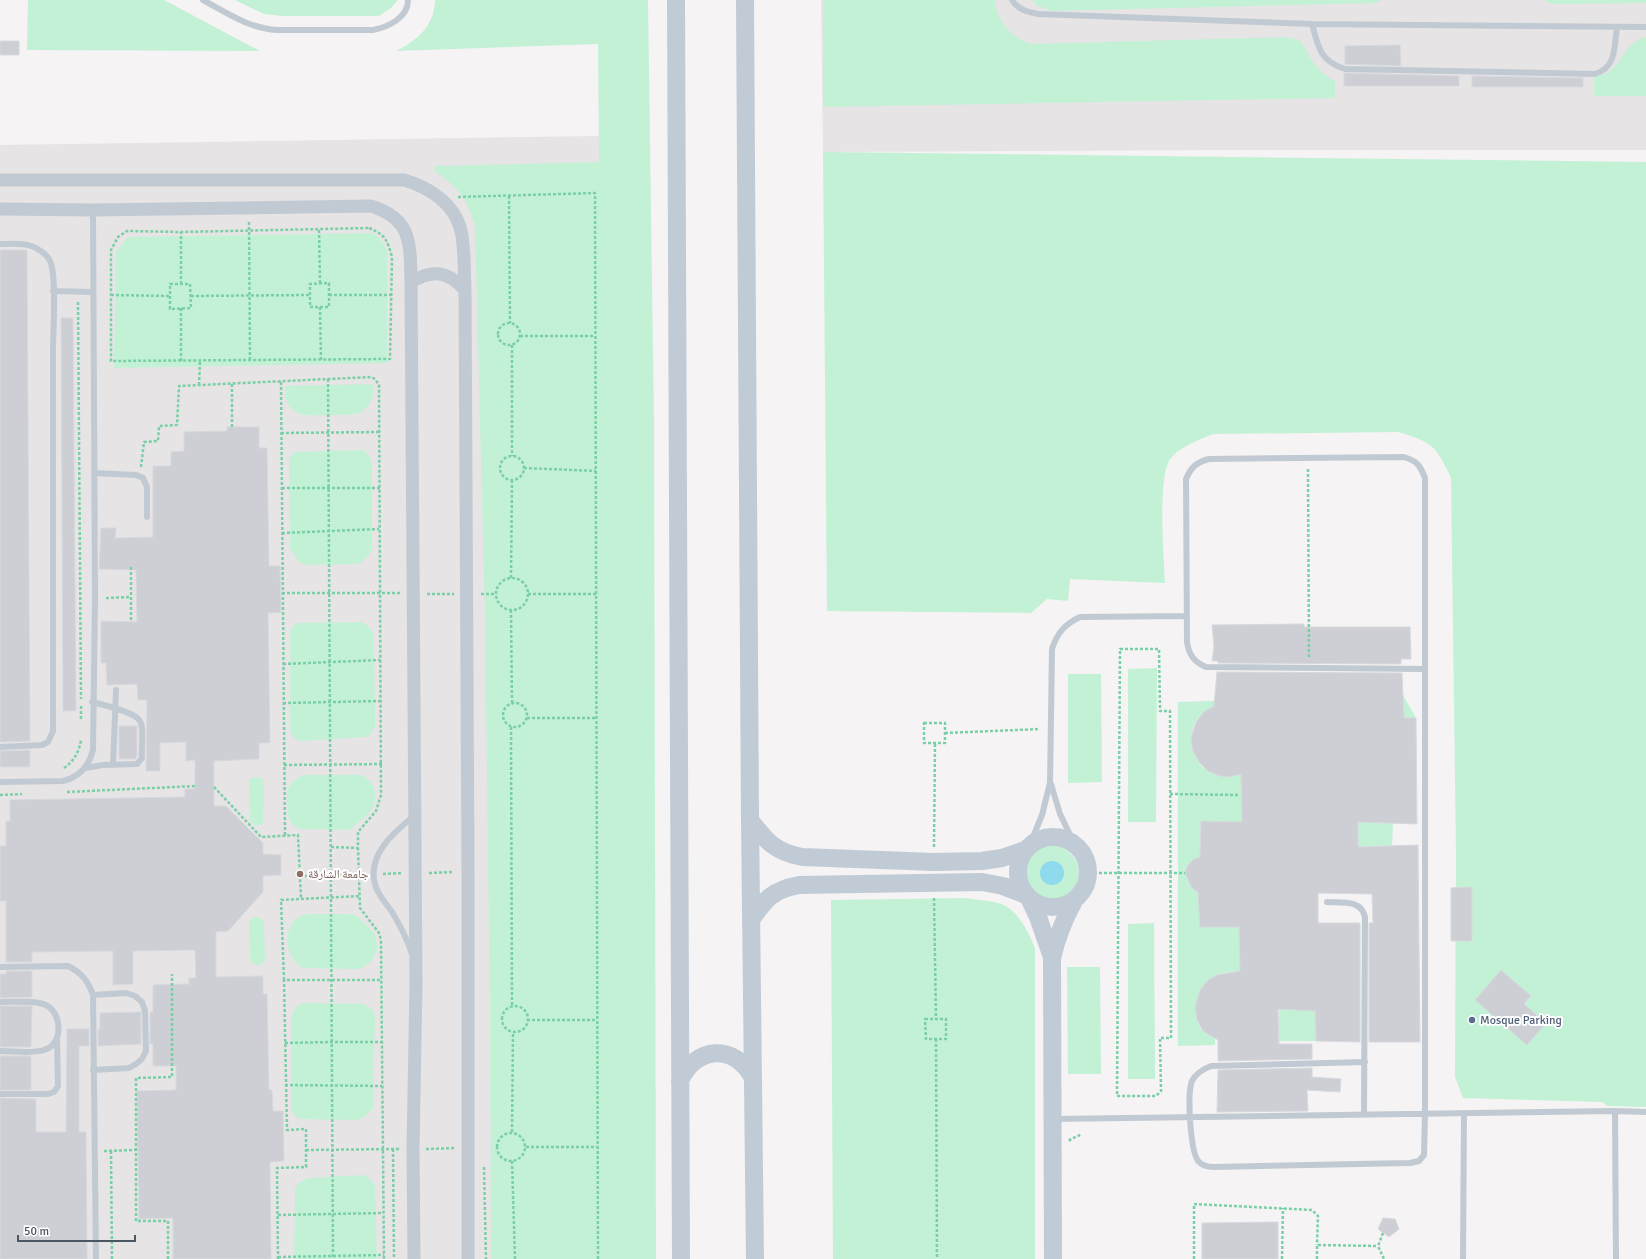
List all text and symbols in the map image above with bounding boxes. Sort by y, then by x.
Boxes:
place label: جامعة الشارقة [308,867,369,882]
marker: جامعة الشارقة [295,869,305,879]
place label: Mosque Parking [1480,1013,1562,1028]
marker: Mosque Parking [1467,1015,1477,1025]
scale bar [18,1217,135,1243]
text: 50 m [24,1224,49,1239]

